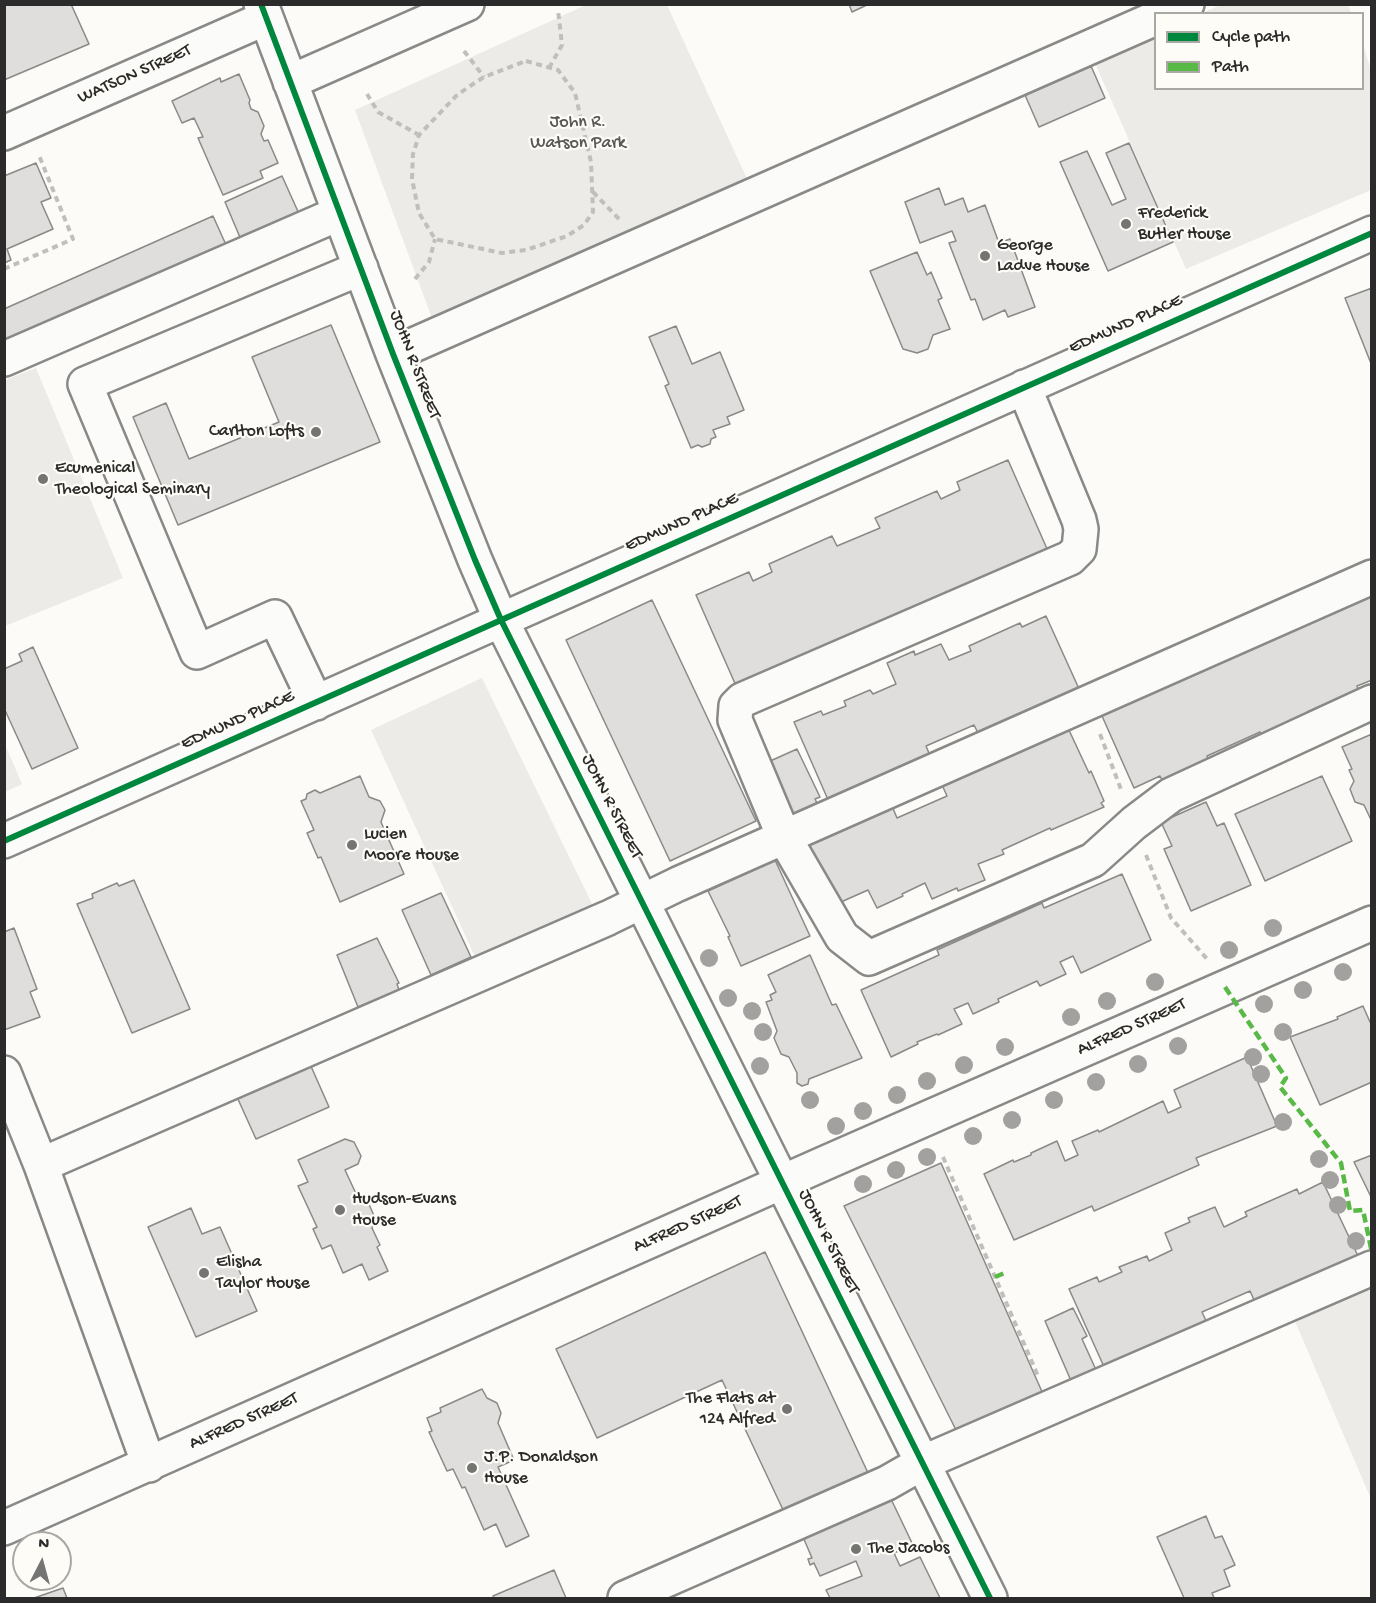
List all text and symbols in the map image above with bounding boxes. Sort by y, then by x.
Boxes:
legend [1154,12,1364,90]
text: Cycle path [1212,27,1290,48]
street label: WATSON STREET [75,40,195,110]
text: Path [1212,57,1249,78]
park label: John R. Watson Park [530,112,626,154]
place label: Frederick Butler House [1138,203,1231,246]
marker: Frederick Butler House [1119,217,1133,231]
place label: George Ladve House [997,235,1090,278]
marker: George Ladve House [978,249,992,263]
street label: EDMUND PLACE [1066,290,1186,360]
street label: JOHN R STREET [383,308,445,422]
place label: Carlton Lofts [209,421,304,443]
marker: Carlton Lofts [309,425,323,439]
place label: Ecumenical Theological Seminary [55,458,210,500]
marker: Ecumenical Theological Seminary [36,472,50,486]
street label: EDMUND PLACE [622,488,742,558]
street label: EDMUND PLACE [178,686,298,756]
street label: JOHN R STREET [575,751,647,863]
place label: Lucien Moore House [364,824,459,866]
marker: Lucien Moore House [345,838,359,852]
street label: ALFRED STREET [1074,994,1190,1062]
street label: JOHN R STREET [792,1186,864,1298]
place label: Hudson-Evans House [352,1189,456,1232]
street label: ALFRED STREET [630,1191,746,1259]
marker: Hudson-Evans House [333,1203,347,1217]
place label: Elisha Taylor House [216,1252,310,1294]
marker: Elisha Taylor House [197,1266,211,1280]
street label: ALFRED STREET [186,1388,302,1456]
place label: The Flats at 124 Alfred [686,1388,775,1430]
marker: The Flats at 124 Alfred [780,1402,794,1416]
place label: J.P. Donaldson House [484,1447,598,1490]
marker: J.P. Donaldson House [465,1461,479,1475]
north arrow [12,1531,72,1591]
text: N [38,1535,50,1555]
place label: The Jacobs [868,1538,949,1560]
marker: The Jacobs [849,1542,863,1556]

